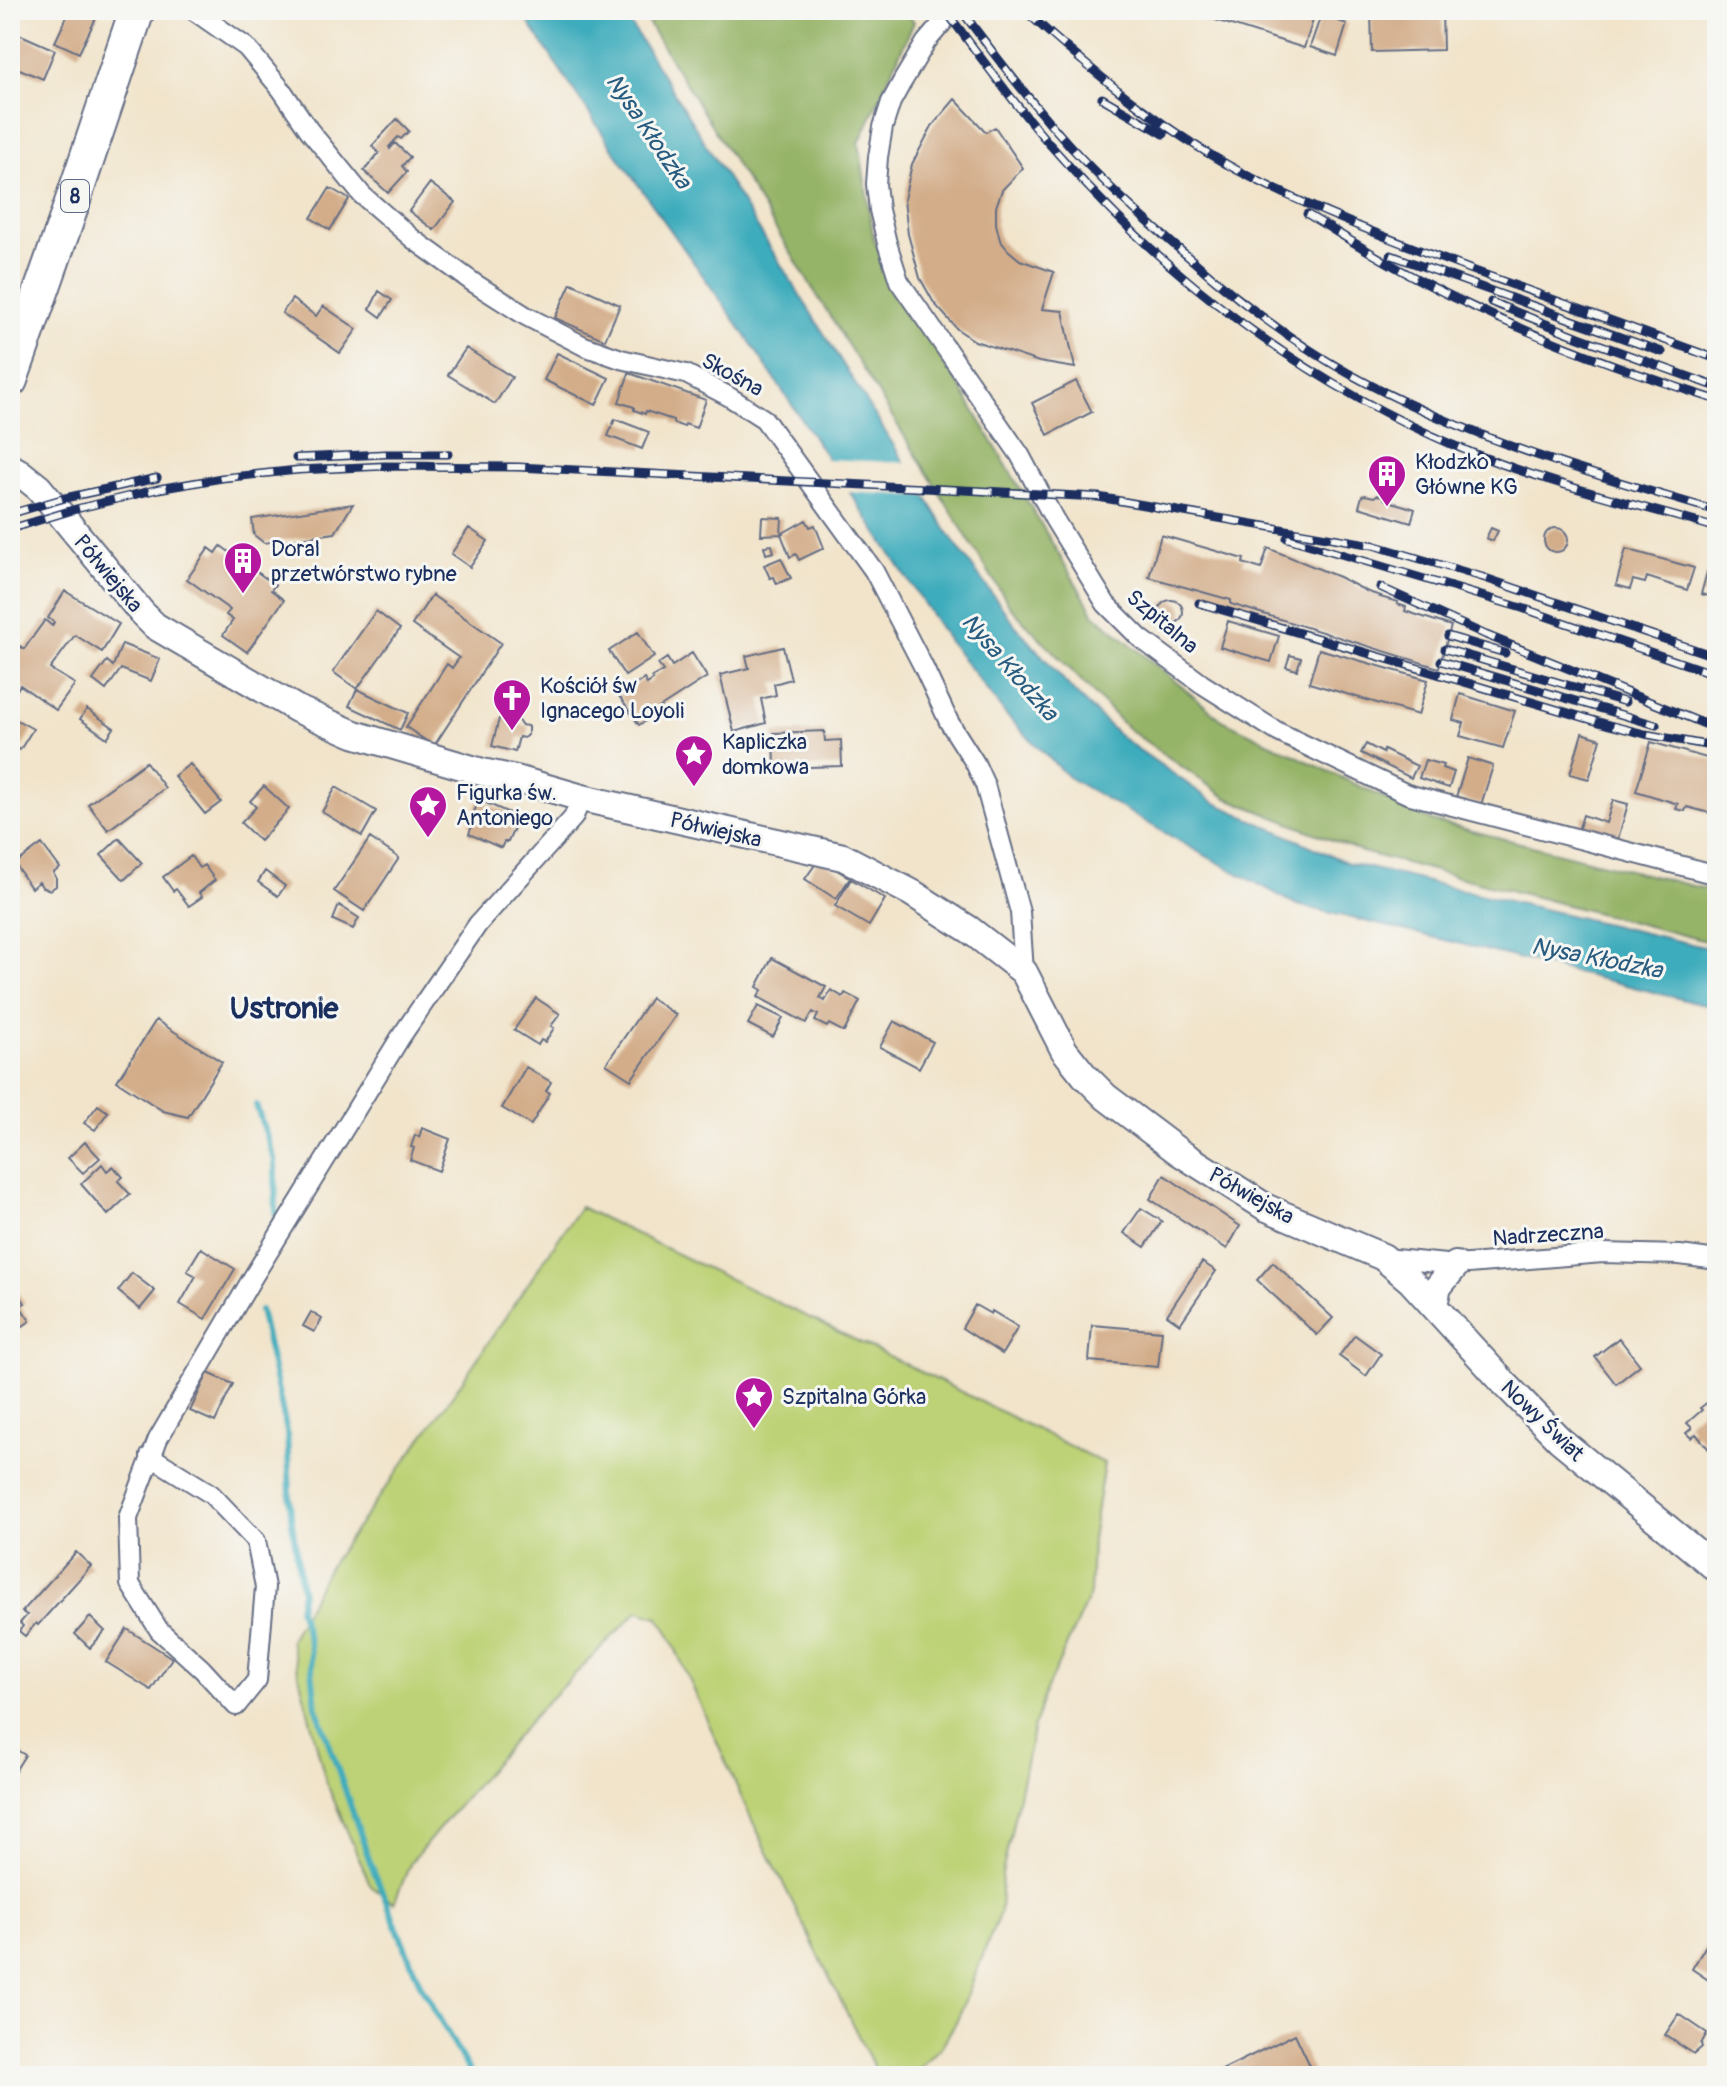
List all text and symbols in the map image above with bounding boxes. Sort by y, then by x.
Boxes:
water label: Nysa Kłodzka [600,68,699,196]
road number: 8 [61,180,89,212]
street label: Skośna [697,347,768,403]
place label: Kłodzko Główne KG [1415,448,1518,501]
building icon: Kłodzko Główne KG [1366,453,1408,508]
street label: Półwiejska [67,529,149,618]
place label: Doral przetwórstwo rybne [271,535,457,588]
building icon: Doral przetwórstwo rybne [222,540,264,595]
street label: Szpitalna [1121,584,1204,660]
water label: Nysa Kłodzka [955,608,1065,728]
place label: Kościół św Ignacego Loyoli [540,672,684,725]
church icon: Kościół św Ignacego Loyoli [491,677,533,732]
place label: Kapliczka domkowa [722,728,809,781]
place icon: Kapliczka domkowa [673,733,715,788]
place label: Figurka św. Antoniego [456,779,557,832]
place icon: Figurka św. Antoniego [407,784,449,839]
street label: Półwiejska [667,806,764,854]
water label: Nysa Kłodzka [1529,932,1666,986]
district label: Ustronie [230,990,339,1027]
street label: Półwiejska [1204,1161,1299,1231]
street label: Nadrzeczna [1492,1217,1605,1253]
street label: Nowy Świat [1495,1374,1590,1468]
place icon: Szpitalna Górka [733,1375,775,1430]
place label: Szpitalna Górka [782,1383,926,1411]

